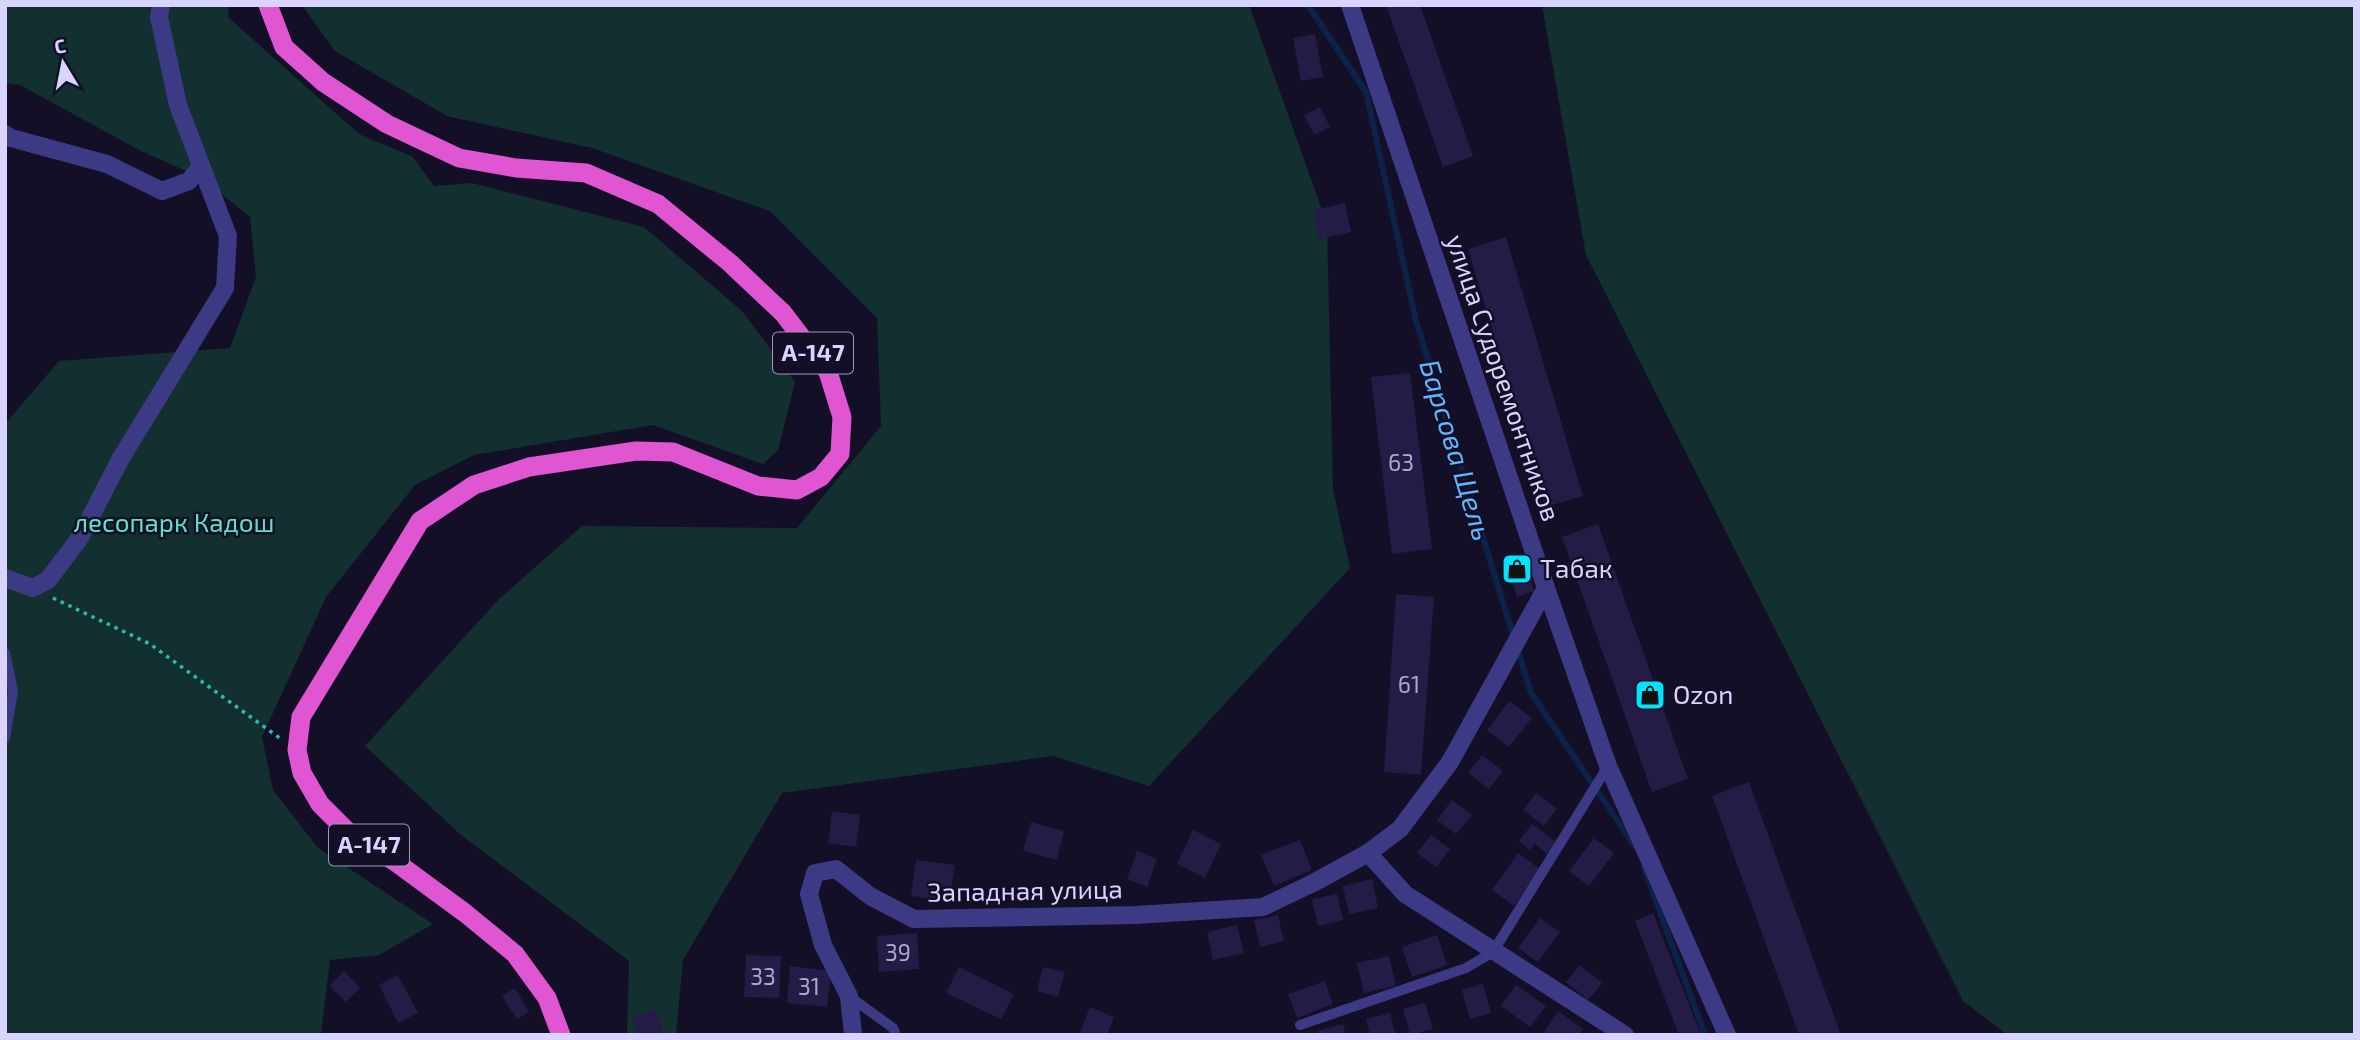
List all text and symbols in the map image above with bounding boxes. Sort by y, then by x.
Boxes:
north arrow [28,28,98,98]
text: С [52,33,67,58]
street label: улица Судоремонтников [1440,230,1568,525]
road number: А-147 [773,332,853,374]
water label: Барсова Щель [1413,355,1501,544]
house number: 63 [1388,448,1414,476]
park label: лесопарк Кадош [73,506,275,537]
shop icon: Табак [1500,552,1534,586]
place label: Табак [1540,552,1613,583]
house number: 61 [1398,670,1420,698]
shop icon: Ozon [1633,678,1667,712]
place label: Ozon [1673,678,1733,709]
road number: А-147 [329,824,409,866]
street label: Западная улица [927,872,1123,908]
house number: 39 [885,938,911,966]
house number: 33 [750,962,776,990]
house number: 31 [798,972,820,1000]

